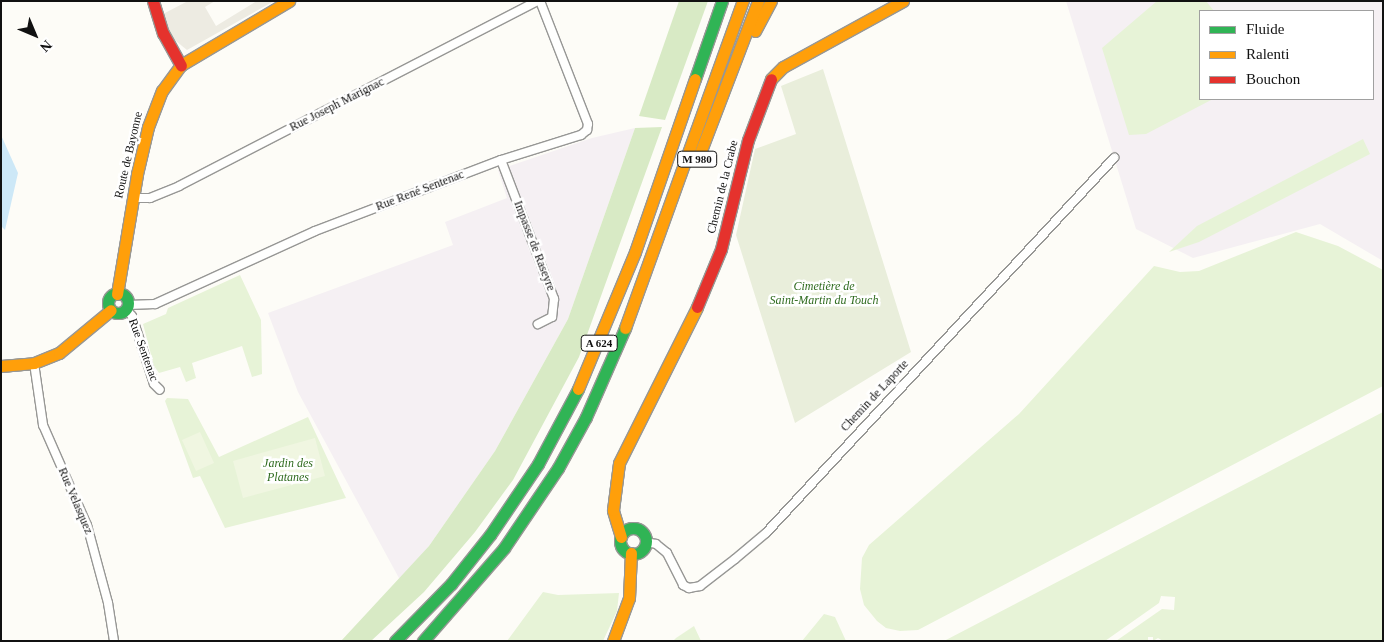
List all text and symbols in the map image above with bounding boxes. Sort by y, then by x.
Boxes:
north arrow [10,10,60,60]
legend [1199,10,1374,100]
text: Fluide [1246,21,1284,37]
text: N [37,37,55,55]
text: Ralenti [1246,46,1289,62]
text: Bouchon [1246,71,1300,87]
street label: Rue Joseph Marignac [287,75,387,135]
street label: Route de Bayonne [112,110,146,200]
street label: Chemin de la Crabe [704,139,742,235]
road number: M 980 [677,150,717,168]
street label: Rue René Sentenac [374,168,466,214]
street label: Impasse de Raseyre [510,199,558,293]
park label: Cimetière de Saint-Martin du Touch [770,280,878,308]
street label: Rue Sentenac [125,317,161,383]
road number: A 624 [580,334,618,352]
street label: Chemin de Laporte [838,357,912,435]
park label: Jardin des Platanes [263,457,313,485]
street label: Rue Velasquez [55,466,95,536]

